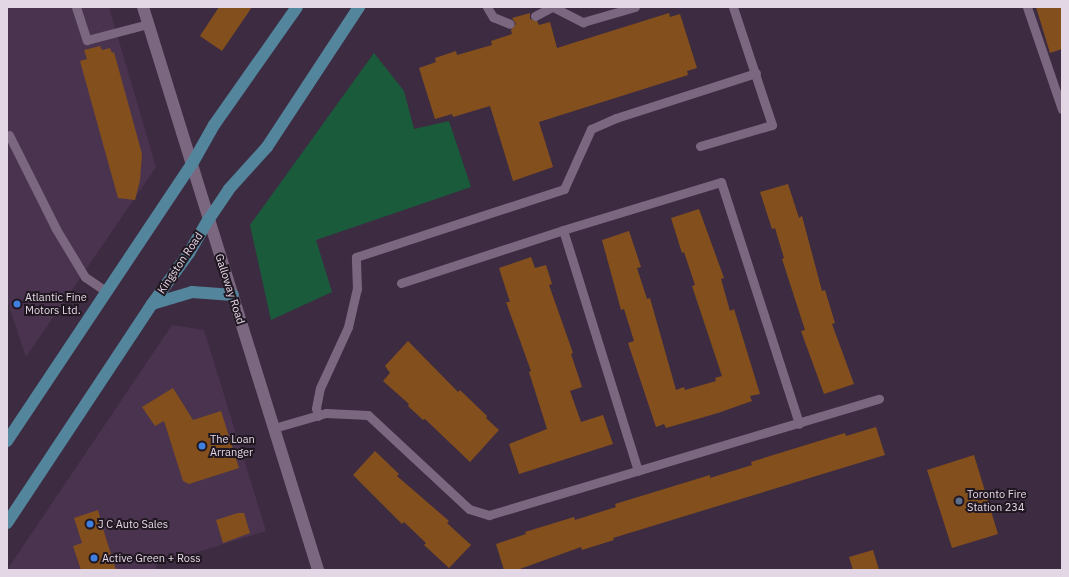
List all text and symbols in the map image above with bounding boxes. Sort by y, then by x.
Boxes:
street label: Kingston Road [155,230,205,296]
street label: Galloway Road [212,252,248,326]
place label: Atlantic Fine Motors Ltd. [25,291,87,317]
marker: Atlantic Fine Motors Ltd. [12,299,22,309]
place label: The Loan Arranger [210,433,255,459]
marker: The Loan Arranger [197,441,207,451]
place label: Toronto Fire Station 234 [967,488,1027,514]
marker: Toronto Fire Station 234 [954,496,964,506]
place label: J C Auto Sales [98,517,168,531]
marker: J C Auto Sales [85,519,95,529]
place label: Active Green + Ross [102,551,201,565]
marker: Active Green + Ross [89,553,99,563]

